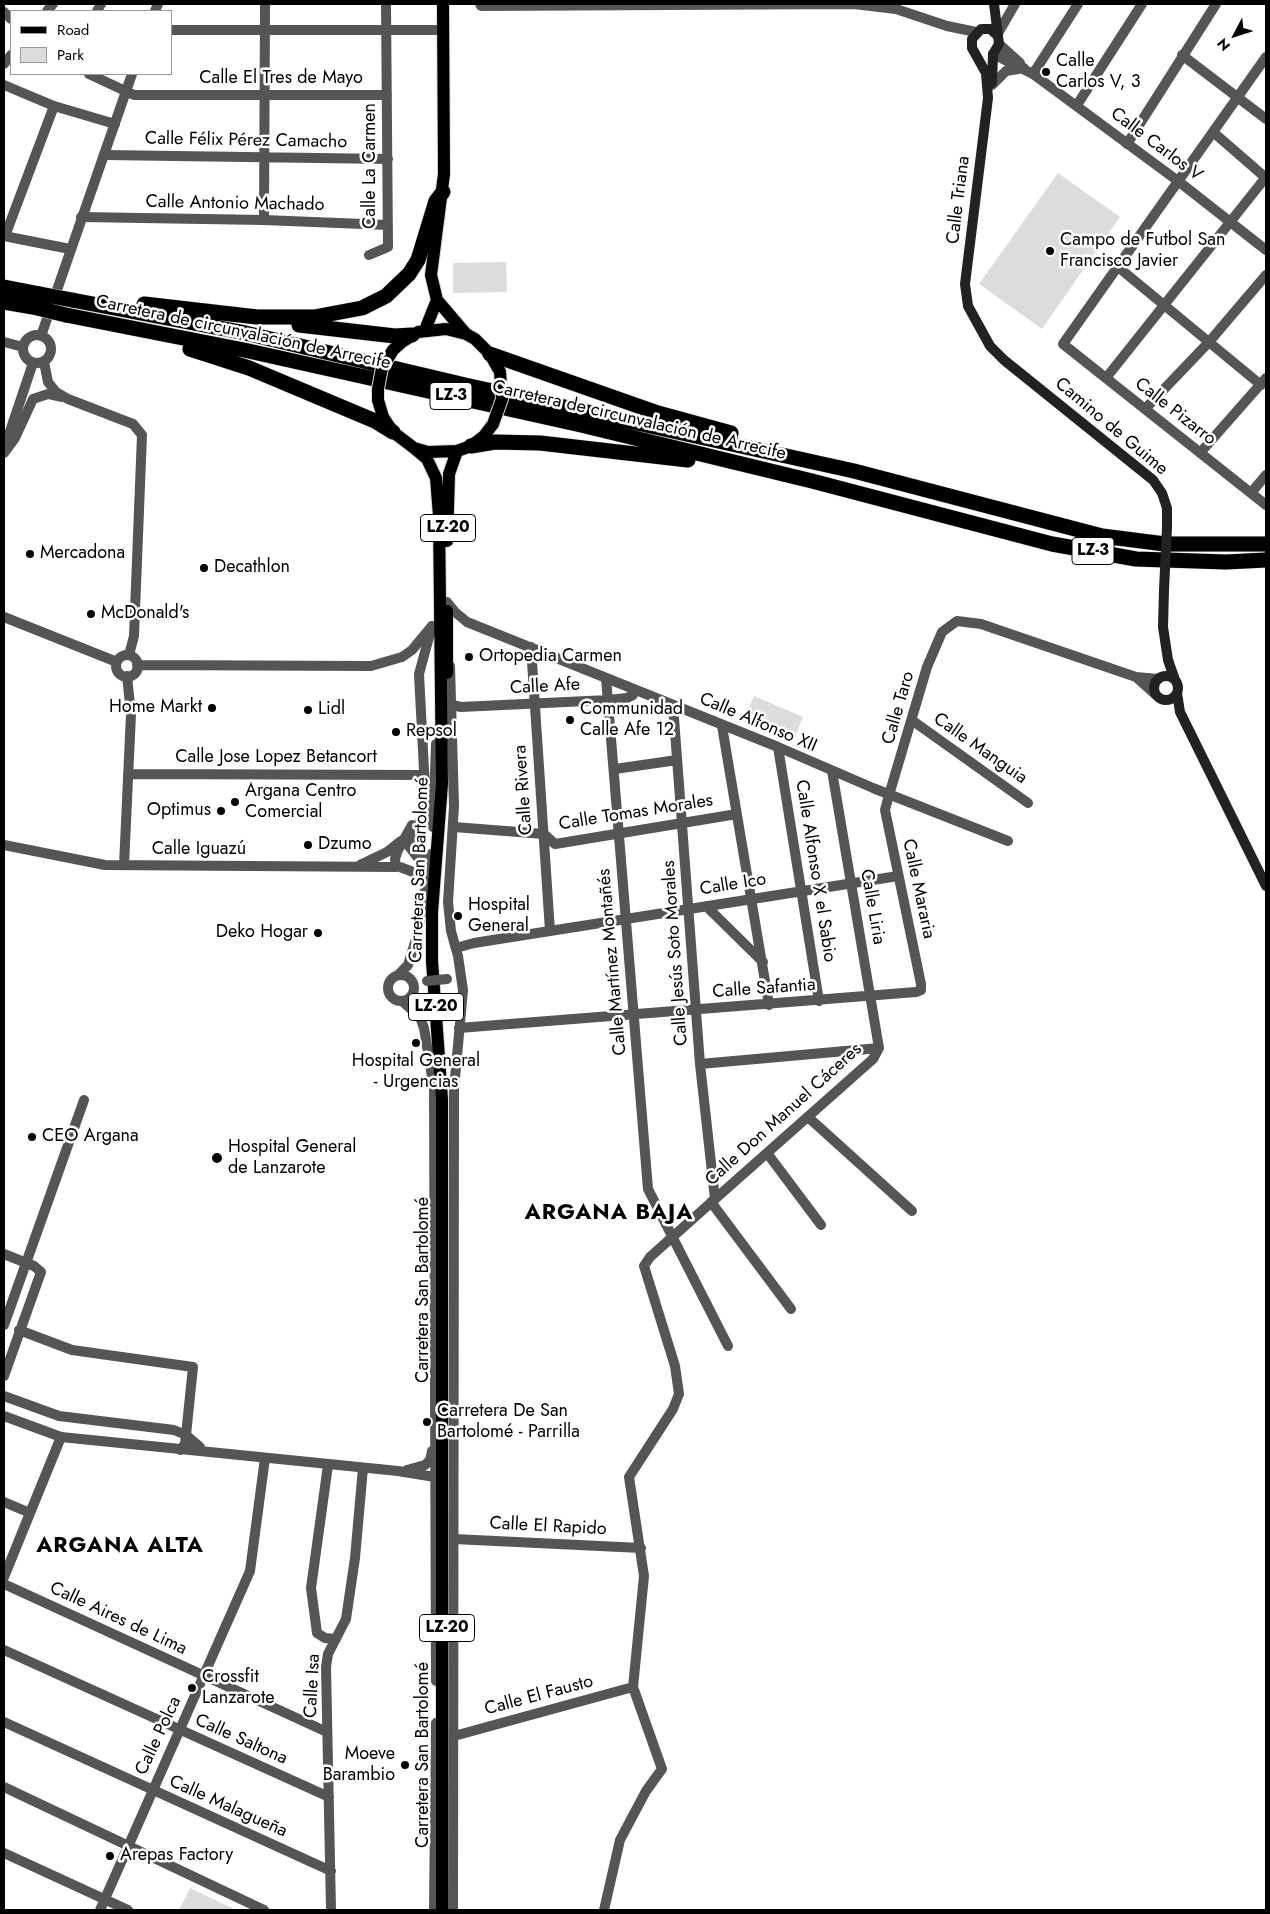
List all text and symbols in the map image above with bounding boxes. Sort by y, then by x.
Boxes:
legend [10,10,172,75]
north arrow [1210,10,1260,60]
text: Road [57,19,89,41]
text: N [1212,34,1235,55]
text: Park [57,44,84,66]
place label: Calle Carlos V, 3 [1056,51,1141,94]
marker: Calle Carlos V, 3 [1040,66,1052,78]
street label: Calle El Tres de Mayo [199,68,363,90]
street label: Calle La Carmen [360,103,382,229]
street label: Calle Carlos V [1106,103,1206,187]
street label: Calle Félix Pérez Camacho [145,128,347,154]
street label: Calle Triana [943,155,975,245]
street label: Calle Antonio Machado [145,192,325,216]
place label: Campo de Futbol San Francisco Javier [1060,230,1225,272]
marker: Campo de Futbol San Francisco Javier [1044,245,1056,257]
street label: Carretera de circunvalación de Arrecife [94,291,392,375]
street label: Camino de Guime [1050,374,1172,480]
street label: Calle Pizarro [1130,374,1220,450]
street label: Carretera de circunvalación de Arrecife [490,377,788,465]
road number: LZ-3 [430,382,472,410]
road number: LZ-20 [420,514,476,542]
road number: LZ-3 [1072,538,1114,564]
place label: Mercadona [40,543,125,565]
marker: Mercadona [24,548,36,560]
place label: Decathlon [214,557,290,579]
marker: Decathlon [198,562,210,574]
place label: McDonald's [101,603,189,625]
marker: McDonald's [85,608,97,620]
place label: Ortopedia Carmen [479,646,622,668]
marker: Ortopedia Carmen [463,651,475,663]
street label: Calle Taro [878,669,920,747]
street label: Calle Afe [509,674,581,700]
street label: Calle Alfonso XII [696,689,820,757]
place label: Home Markt [109,697,202,719]
place label: Lidl [318,699,345,721]
place label: Communidad Calle Afe 12 [580,699,683,742]
marker: Home Markt [206,702,218,714]
marker: Lidl [302,704,314,716]
street label: Calle Manguia [929,709,1031,789]
marker: Communidad Calle Afe 12 [564,714,576,726]
place label: Repsol [406,721,457,743]
marker: Repsol [390,726,402,738]
street label: Calle Rivera [510,744,538,836]
street label: Calle Jose Lopez Betancort [175,747,377,769]
street label: Carretera San Bartolomé [406,777,434,963]
street label: Calle Alfonso X el Sabio [790,778,840,964]
place label: Argana Centro Comercial [245,781,356,824]
street label: Calle Tomas Morales [557,790,715,836]
marker: Argana Centro Comercial [229,796,241,808]
place label: Optimus [147,800,211,822]
marker: Optimus [215,805,227,817]
place label: Dzumo [318,834,372,856]
street label: Calle Mararia [897,837,939,941]
street label: Calle Iguazú [152,839,246,861]
marker: Dzumo [302,839,314,851]
street label: Calle Jesús Soto Morales [659,859,693,1047]
street label: Calle Martínez Montañés [594,868,632,1056]
street label: Calle Liria [855,868,889,946]
street label: Calle Ico [698,869,768,901]
place label: Hospital General [468,895,530,938]
marker: Hospital General [452,910,464,922]
place label: Deko Hogar [216,922,308,944]
marker: Deko Hogar [312,927,324,939]
street label: Calle Safantia [712,975,816,1003]
road number: LZ-20 [408,994,464,1020]
marker: Hospital General - Urgencias [410,1037,422,1049]
street label: Calle Don Manuel Cáceres [701,1039,867,1191]
place label: Hospital General - Urgencias [352,1051,480,1094]
place label: CEO Argana [42,1126,139,1148]
marker: CEO Argana [26,1131,38,1143]
place label: Hospital General de Lanzarote [228,1137,356,1180]
marker: Hospital General de Lanzarote [210,1151,224,1165]
street label: Carretera San Bartolomé [413,1197,435,1383]
district label: ARGANA BAJA [523,1201,695,1227]
place label: Carretera De San Bartolomé - Parrilla [437,1401,580,1444]
marker: Carretera De San Bartolomé - Parrilla [421,1416,433,1428]
street label: Calle El Rapido [489,1513,607,1541]
district label: ARGANA ALTA [35,1534,205,1560]
street label: Calle Aires de Lima [46,1578,190,1660]
road number: LZ-20 [420,1615,474,1642]
street label: Calle Isa [301,1653,325,1719]
street label: Carretera San Bartolomé [413,1662,435,1848]
place label: Crossfit Lanzarote [202,1667,274,1710]
street label: Calle El Fausto [482,1671,596,1721]
marker: Crossfit Lanzarote [186,1682,198,1694]
street label: Calle Polca [131,1693,187,1779]
street label: Calle Saltona [191,1710,291,1770]
place label: Moeve Barambio [323,1744,395,1786]
marker: Moeve Barambio [399,1759,411,1771]
street label: Calle Malagueña [166,1771,290,1843]
place label: Arepas Factory [120,1845,233,1867]
marker: Arepas Factory [104,1850,116,1862]

